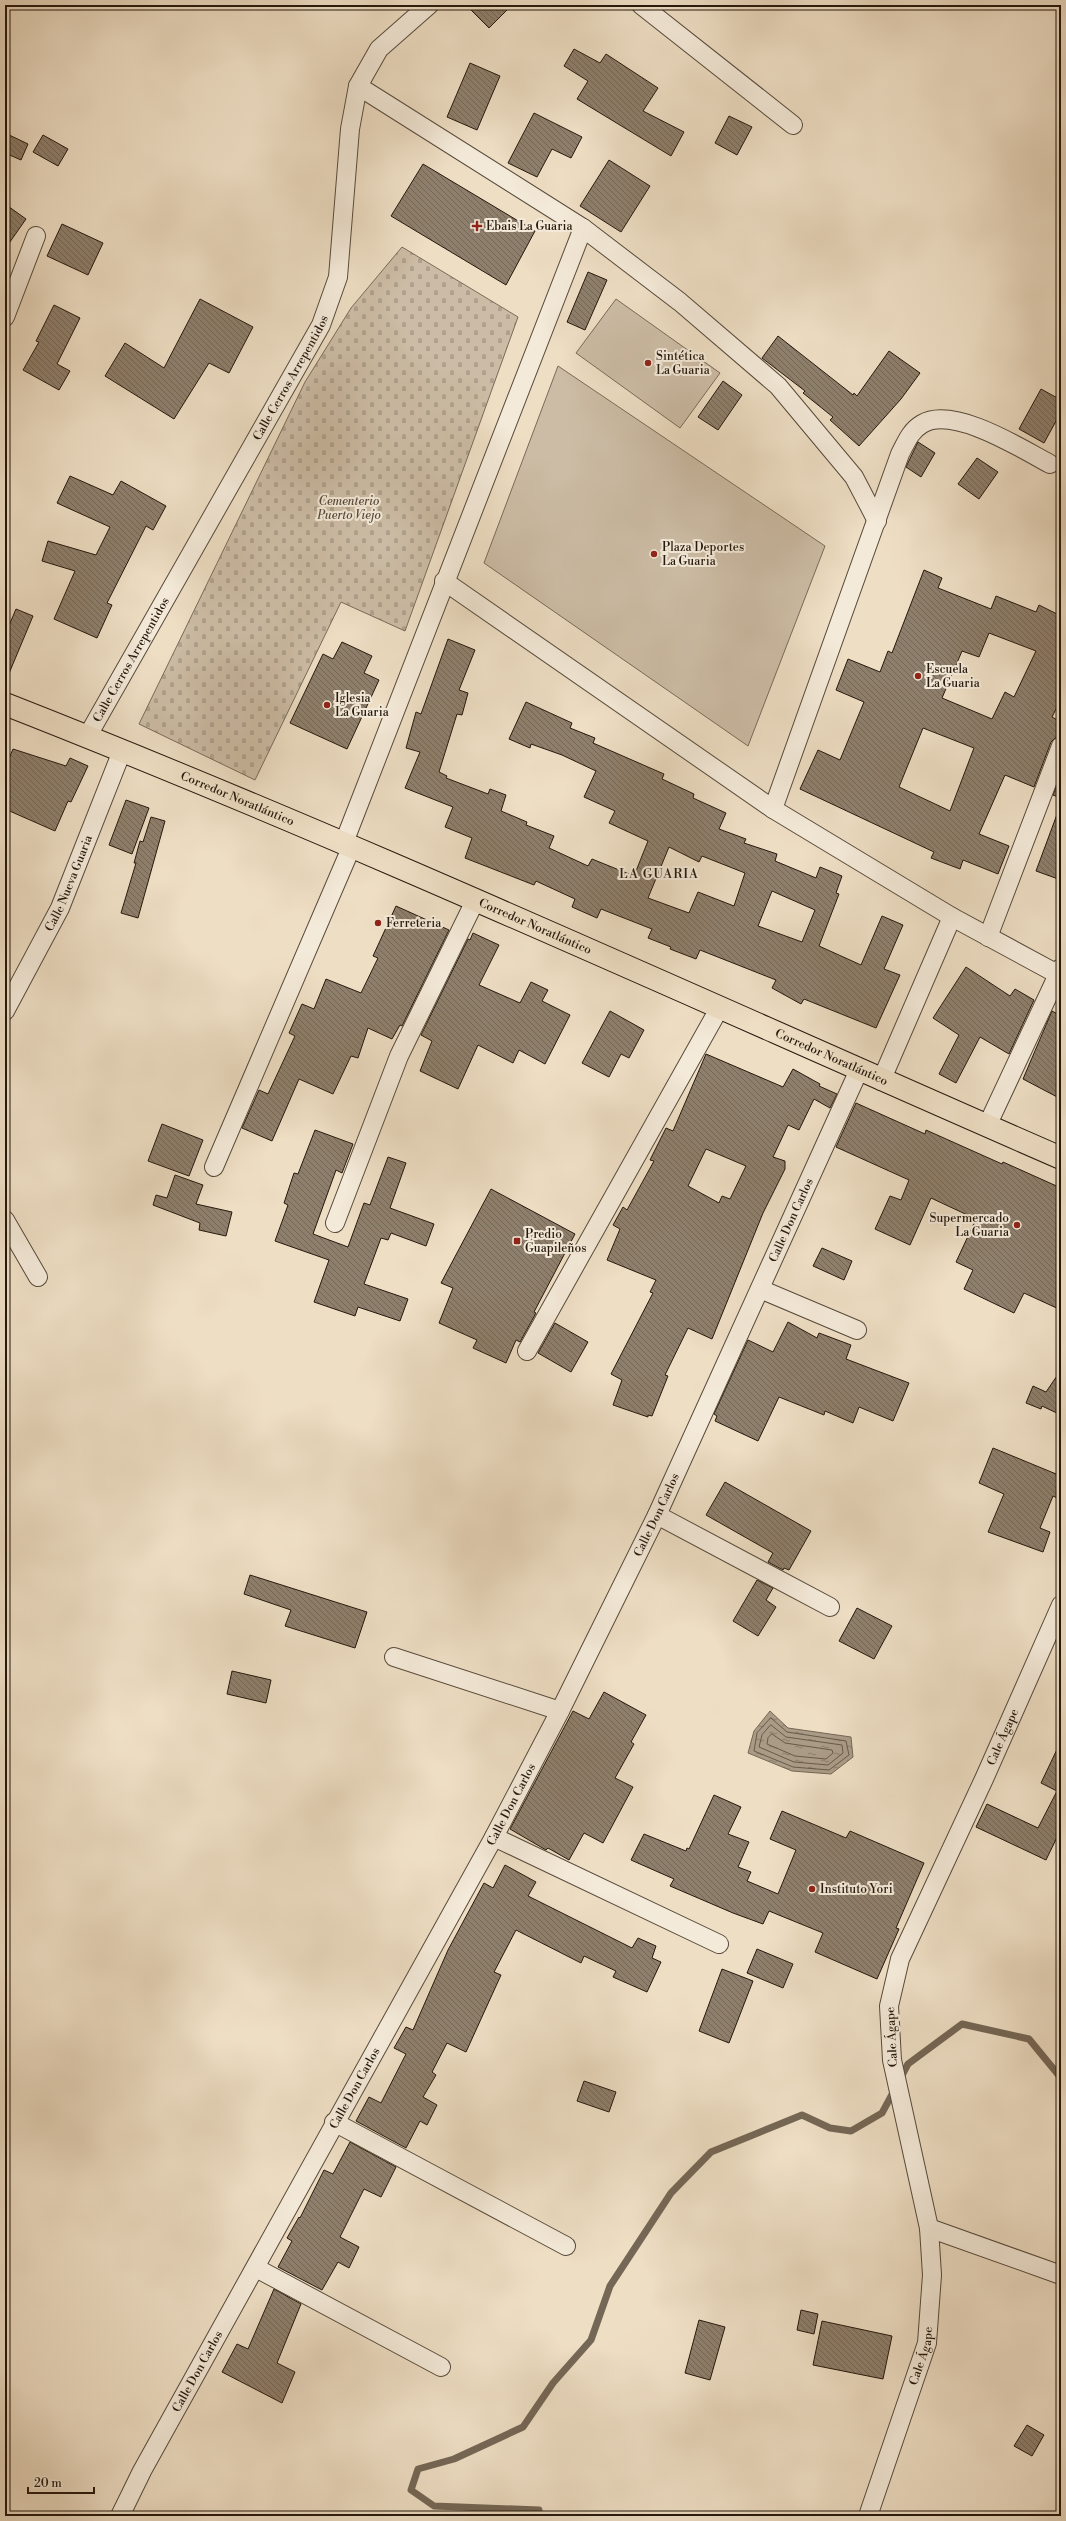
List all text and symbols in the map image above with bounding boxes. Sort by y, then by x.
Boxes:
place label: Ebais La Guaria [486,219,574,234]
marker: Ebais La Guaria [471,220,483,232]
street label: Calle Cerros Arrepentidos [250,313,331,443]
place label: Sintética La Guaria [656,349,711,378]
marker: Sintética La Guaria [643,358,653,368]
park label: Cementerio Puerto Viejo [316,494,381,523]
place label: Plaza Deportes La Guaria [662,540,744,569]
marker: Plaza Deportes La Guaria [649,549,659,559]
street label: Calle Cerros Arrepentidos [90,594,172,725]
place label: Escuela La Guaria [926,662,981,691]
marker: Escuela La Guaria [913,671,923,681]
place label: Iglesia La Guaria [335,691,390,720]
marker: Iglesia La Guaria [322,700,332,710]
street label: Corredor Noratlántico [178,768,297,829]
street label: Calle Nueva Guaria [41,832,96,934]
district label: LA GUARIA [619,866,699,882]
street label: Corredor Noratlántico [476,895,594,958]
place label: Ferreteria [386,916,442,931]
marker: Ferreteria [373,918,383,928]
street label: Corredor Noratlántico [773,1026,891,1089]
street label: Calle Don Carlos [765,1176,816,1264]
place label: Supermercado La Guaria [930,1211,1010,1240]
marker: Supermercado La Guaria [1012,1220,1022,1230]
place label: Predio Guapileños [525,1227,586,1256]
marker: Predio Guapileños [512,1236,522,1246]
street label: Calle Don Carlos [630,1471,682,1559]
street label: Cale Ágape [984,1706,1022,1768]
street label: Calle Don Carlos [483,1761,539,1848]
place label: Instituto Yori [820,1882,893,1897]
marker: Instituto Yori [807,1884,817,1894]
street label: Cale Ágape [881,2007,901,2068]
street label: Calle Don Carlos [326,2045,383,2131]
street label: Cale Ágape [906,2326,936,2387]
street label: Calle Don Carlos [169,2328,226,2415]
scale bar [28,2469,94,2495]
text: 20 m [34,2476,62,2491]

